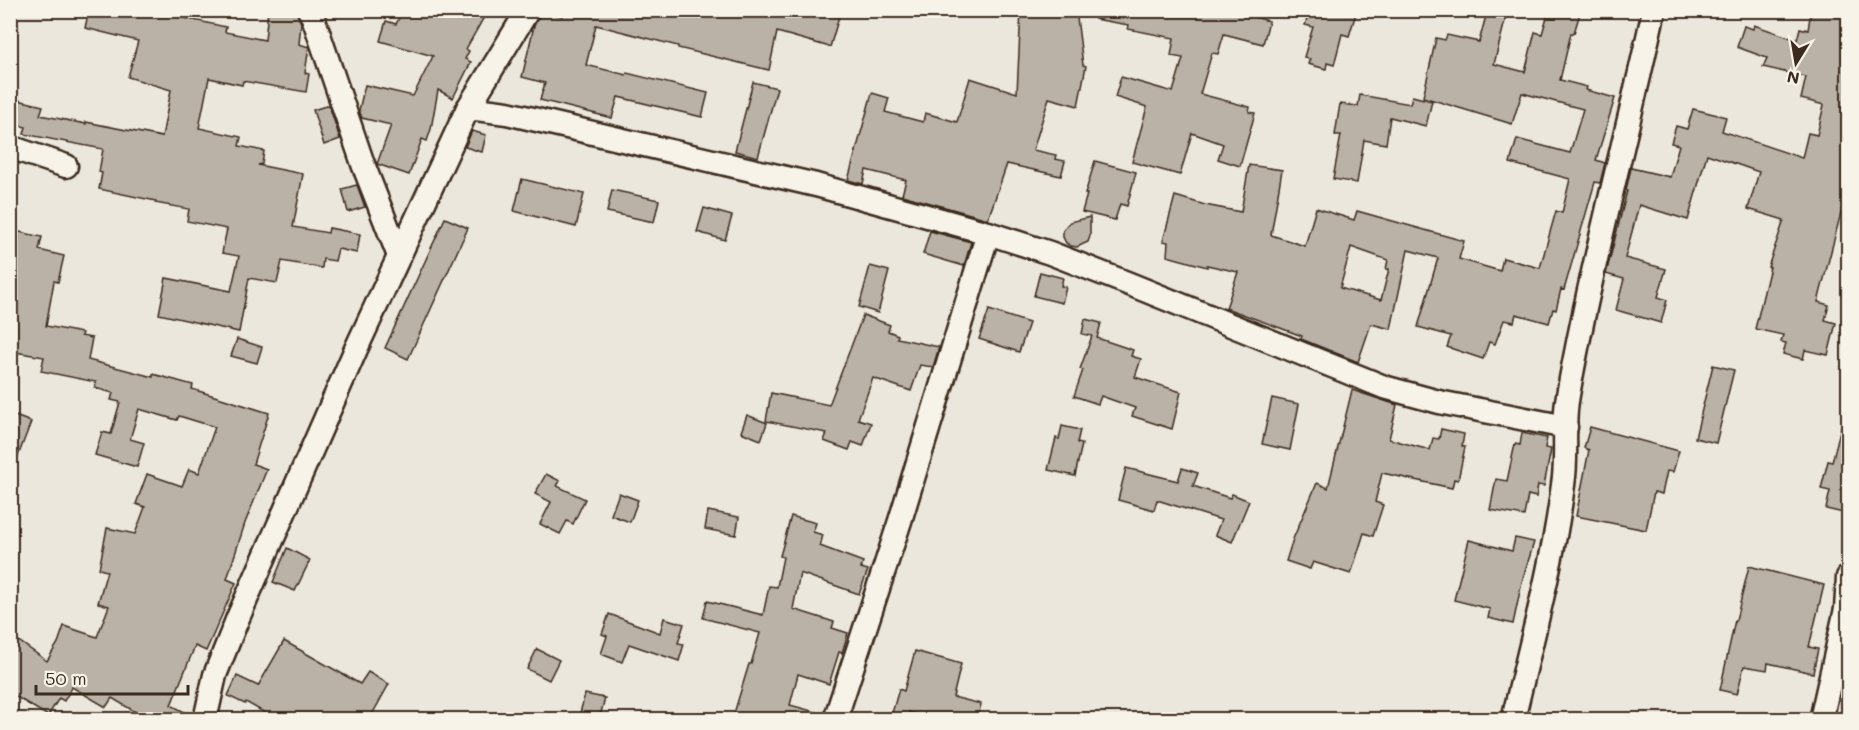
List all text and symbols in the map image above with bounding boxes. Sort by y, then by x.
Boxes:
north arrow [1766,33,1826,93]
text: N [1785,67,1801,90]
scale bar [36,658,188,696]
text: 50 m [45,666,87,690]

